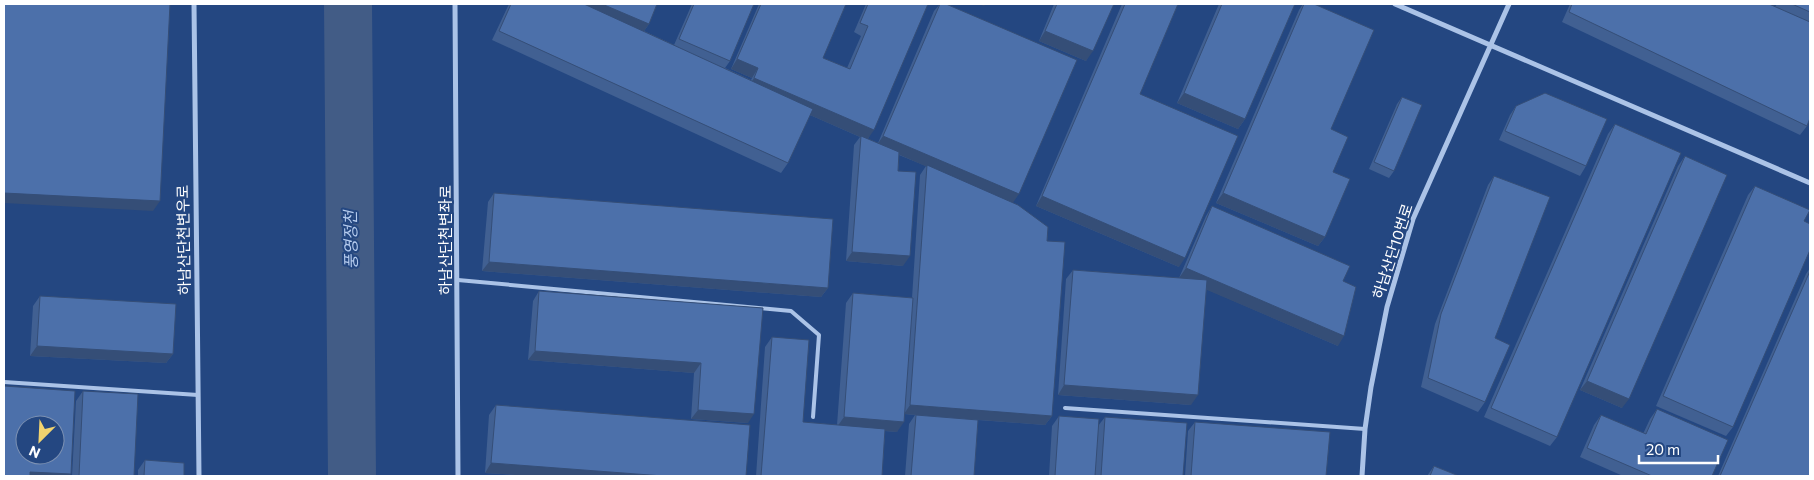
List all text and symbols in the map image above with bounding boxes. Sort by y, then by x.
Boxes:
street label: 하남산단천변우로 [173,185,193,295]
street label: 하남산단천변좌로 [436,185,454,295]
street label: 하남산단10번로 [1368,201,1416,301]
water label: 풍영정천 [340,208,360,270]
north arrow [15,415,65,465]
scale bar [1639,432,1718,464]
text: 20 m [1646,440,1680,458]
text: N [26,442,43,462]

